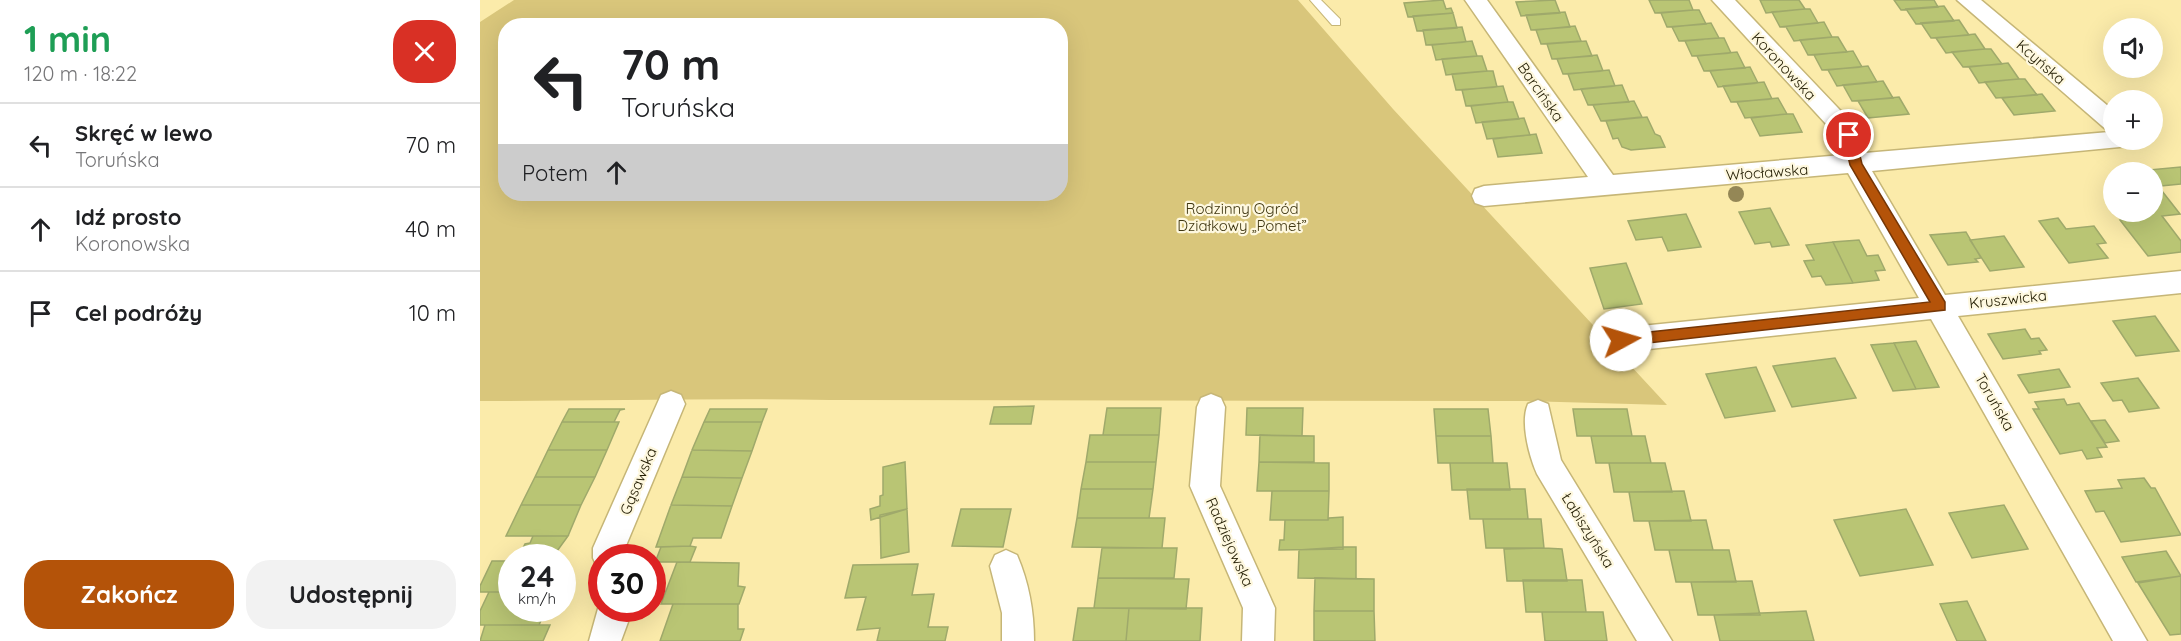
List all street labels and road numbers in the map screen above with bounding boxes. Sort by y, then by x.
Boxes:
street label: Koronowska [1748,28,1820,104]
street label: Kcyńska [2013,36,2069,88]
street label: Barcińska [1514,59,1568,125]
street label: Włocławska [1725,160,1809,184]
street label: Kruszwicka [1968,285,2048,313]
street label: Toruńska [1971,370,2019,434]
street label: Gąsawska [615,445,661,517]
street label: Łabiszyńska [1557,489,1619,571]
street label: Radziejowska [1202,494,1258,590]

